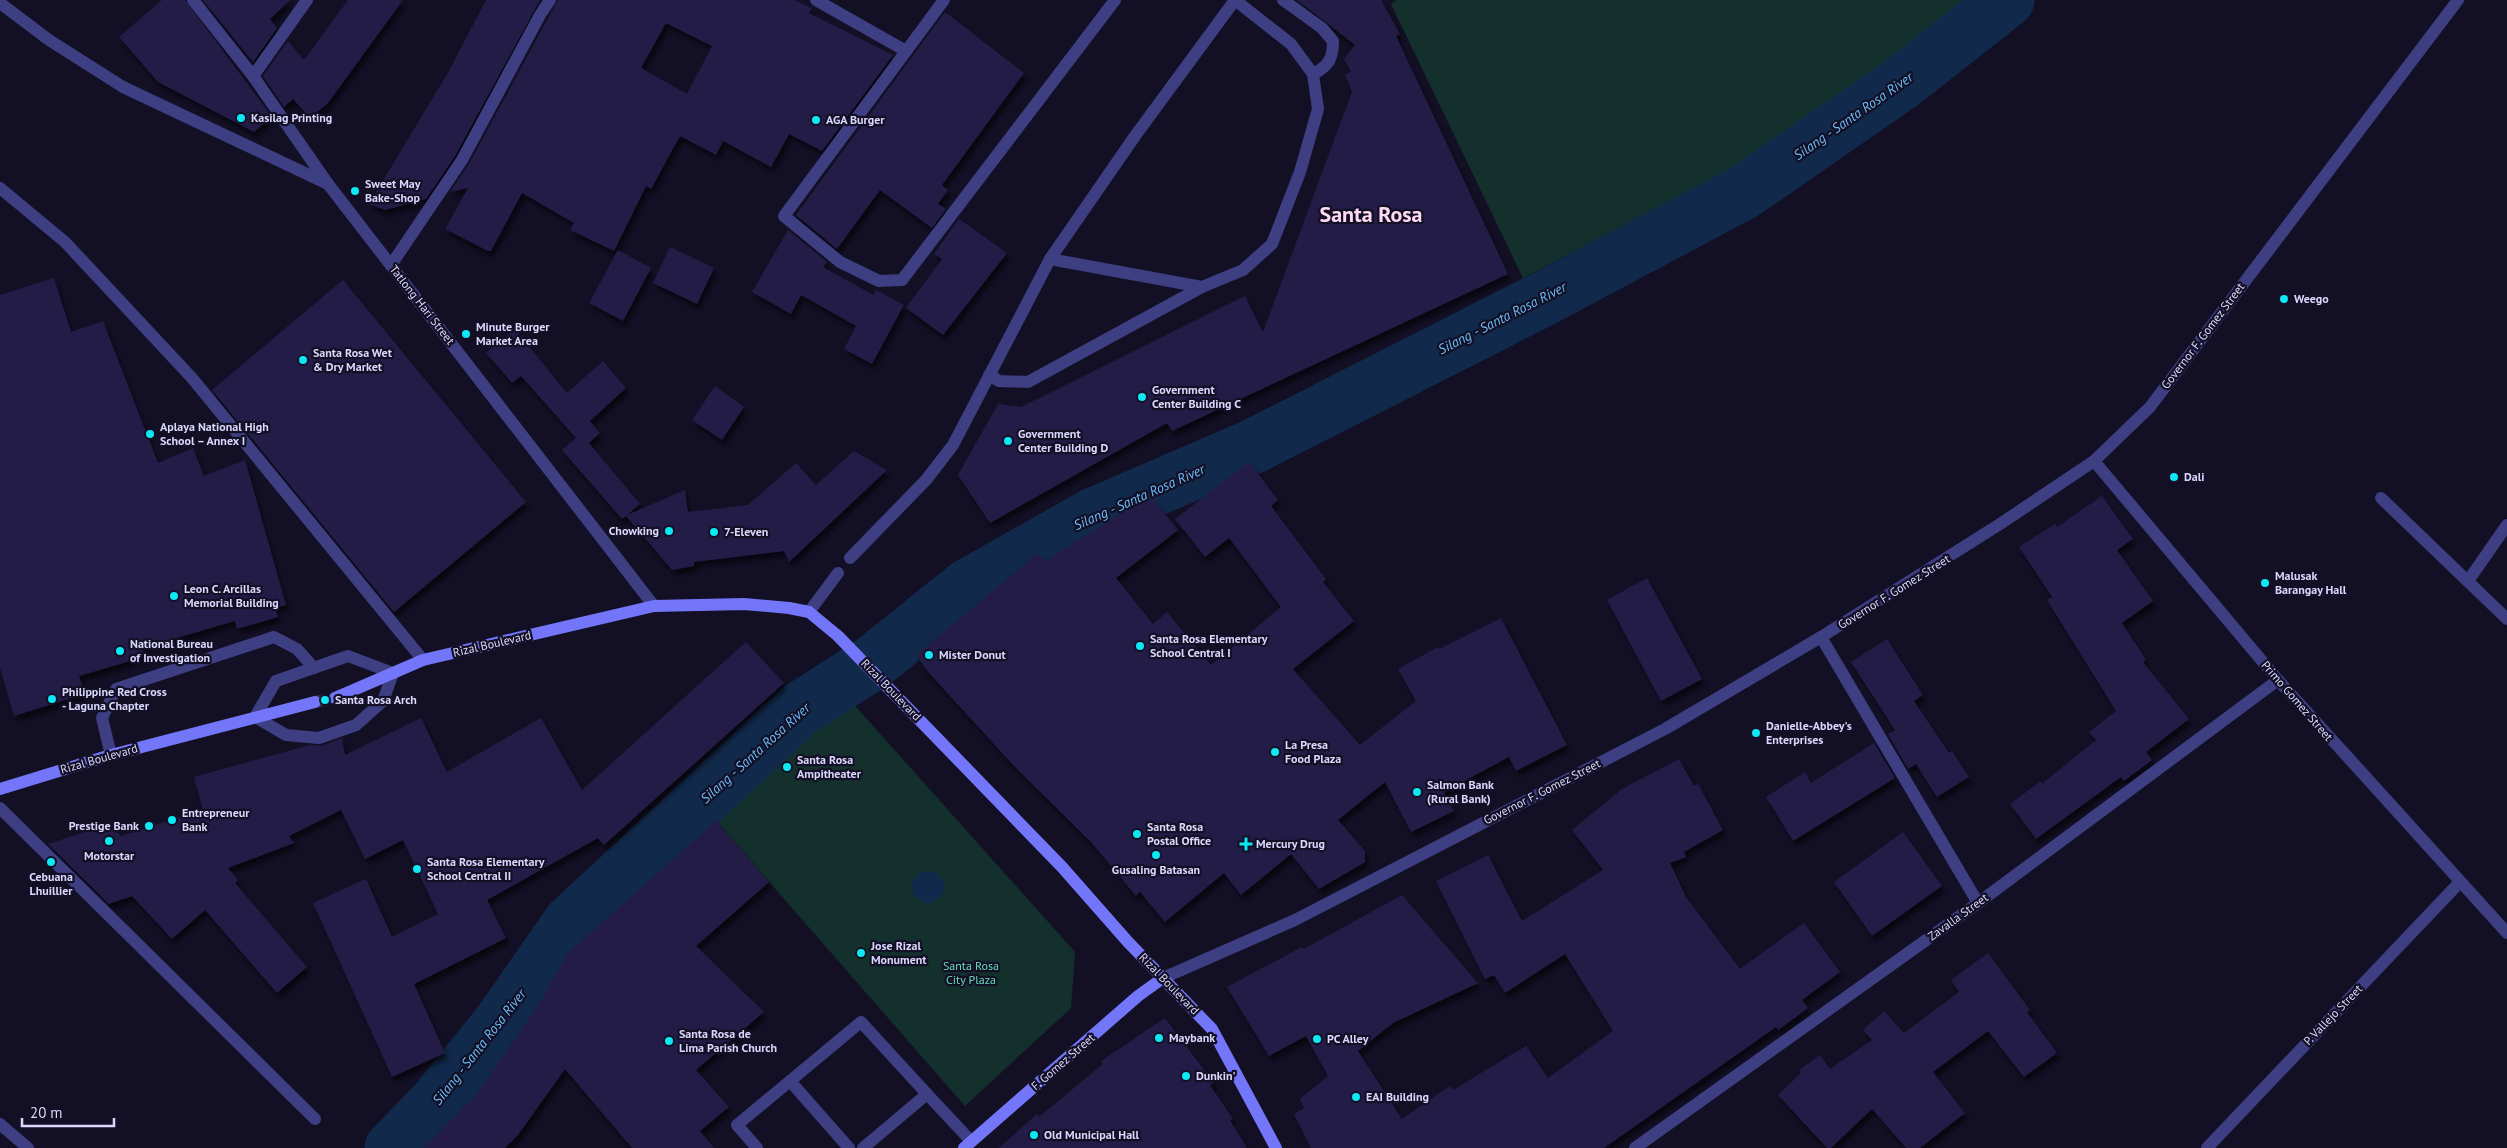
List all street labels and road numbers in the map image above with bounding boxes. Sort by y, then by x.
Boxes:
street label: Tatlong Hari Street [387,262,458,347]
street label: Governor F. Gomez Street [2158,280,2247,392]
street label: Governor F. Gomez Street [1835,551,1952,632]
street label: Rizal Boulevard [451,627,533,660]
street label: Rizal Boulevard [858,656,925,724]
street label: Primo Gomez Street [2258,658,2336,744]
street label: Rizal Boulevard [58,740,139,777]
street label: Governor F. Gomez Street [1481,756,1603,828]
street label: Zavalla Street [1925,890,1991,943]
street label: Rizal Boulevard [1136,950,1203,1018]
street label: P. Vallejo Street [2300,981,2365,1048]
street label: F. Gomez Street [1028,1030,1098,1093]

